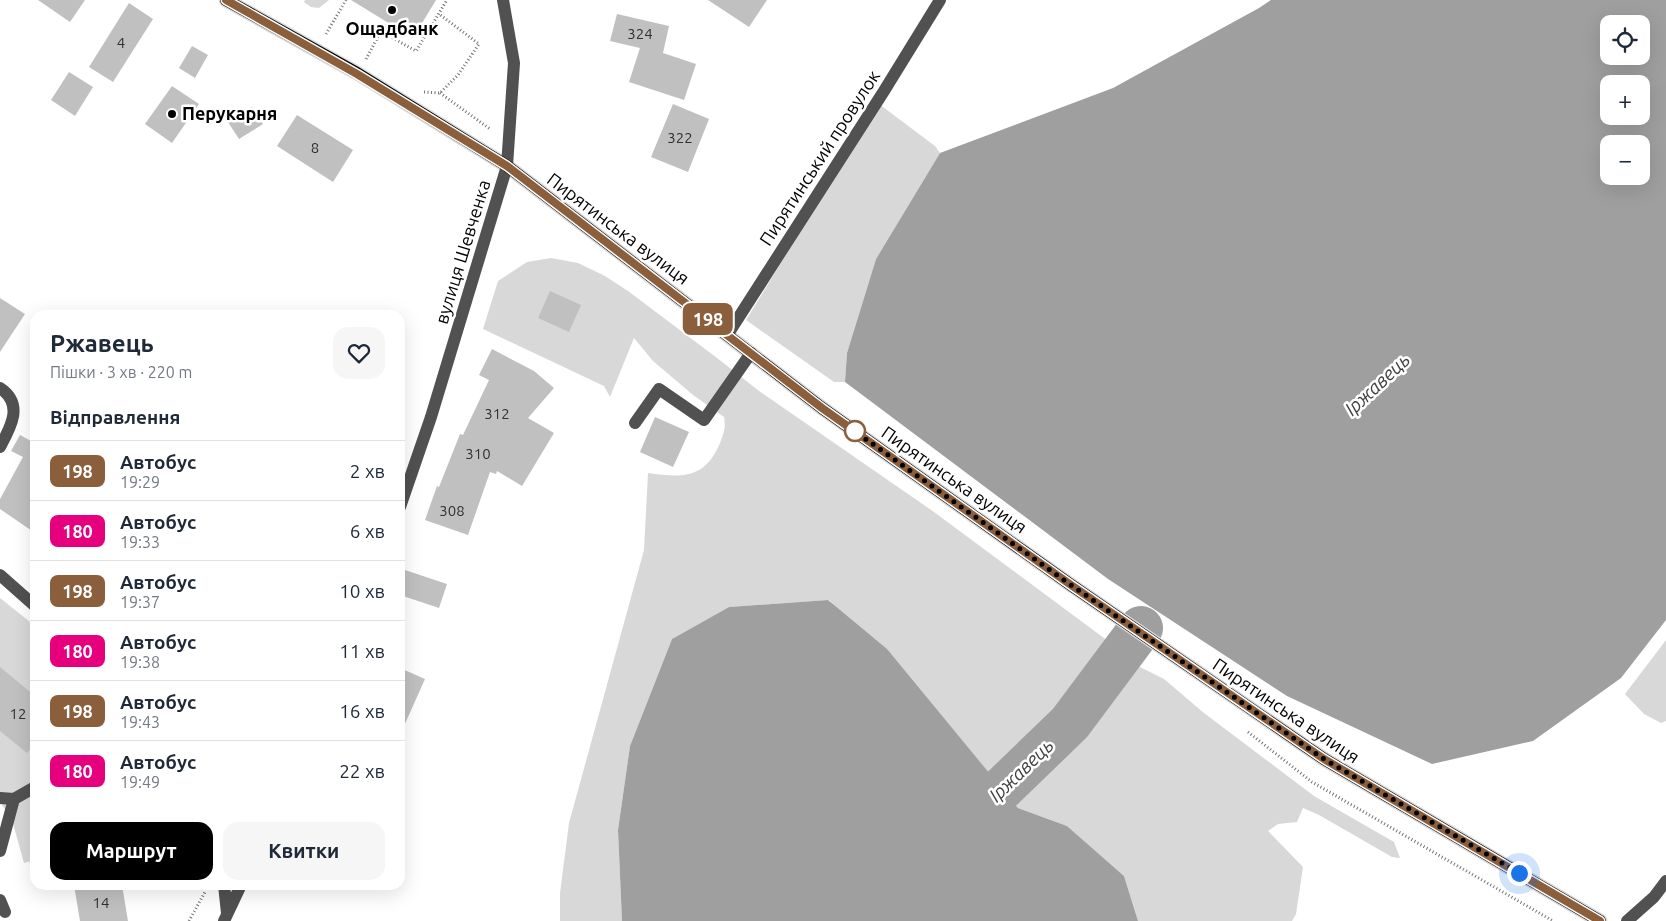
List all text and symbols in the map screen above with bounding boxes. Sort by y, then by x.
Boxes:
marker: Ощадбанк [386,4,398,16]
map controls [1600,15,1650,185]
button: locate [1600,15,1650,65]
place label: Ощадбанк [346,18,439,38]
house number: 324 [627,25,653,42]
house number: 4 [117,34,125,51]
street label: Пирятинський провулок [755,66,883,249]
button: + [1600,75,1650,125]
place label: Перукарня [182,103,277,123]
marker: Перукарня [166,108,178,120]
house number: 322 [667,129,693,146]
button: − [1600,135,1650,185]
house number: 8 [311,139,319,156]
street label: Пирятинська вулиця [544,168,693,288]
street label: вулиця Шевченка [431,177,493,326]
line badge: 198 [679,303,737,335]
text: 198 [693,309,723,329]
button: heart [333,327,385,379]
text: Ржавець [50,330,154,357]
water label: Іржавець [1340,348,1414,420]
text: Пішки · 3 хв · 220 m [50,363,192,381]
house number: 312 [484,405,510,422]
text: Відправлення [50,406,180,428]
unlabelled marker [844,420,866,442]
street label: Пирятинська вулиця [878,422,1031,537]
house number: 310 [465,445,491,462]
text: Автобус [120,451,196,473]
text: 2 хв [350,460,385,482]
text: 198 [62,461,93,481]
text: 19:29 [120,473,160,491]
house number: 308 [439,502,465,519]
text: Автобус [120,511,196,533]
text: 6 хв [350,520,385,542]
text: 180 [62,521,93,541]
text: 19:33 [120,533,160,551]
text: Автобус [120,571,196,593]
text: 10 хв [339,580,385,602]
text: 198 [62,581,93,601]
text: 19:37 [120,593,160,611]
text: Автобус [120,631,196,653]
text: 11 хв [339,640,385,662]
text: 180 [62,641,93,661]
text: 19:38 [120,653,160,671]
street label: Пирятинська вулиця [1210,654,1364,767]
text: Автобус [120,691,196,713]
text: 16 хв [339,700,385,722]
text: 198 [62,701,93,721]
house number: 12 [10,705,26,722]
text: 19:43 [120,713,160,731]
water label: Іржавець [984,734,1058,806]
text: Автобус [120,751,196,773]
text: 22 хв [339,760,385,782]
text: 180 [62,761,93,781]
text: 19:49 [120,773,160,791]
button: Маршрут [50,822,213,880]
button: Квитки [223,822,385,880]
your location [1507,861,1532,886]
house number: 14 [93,894,109,911]

